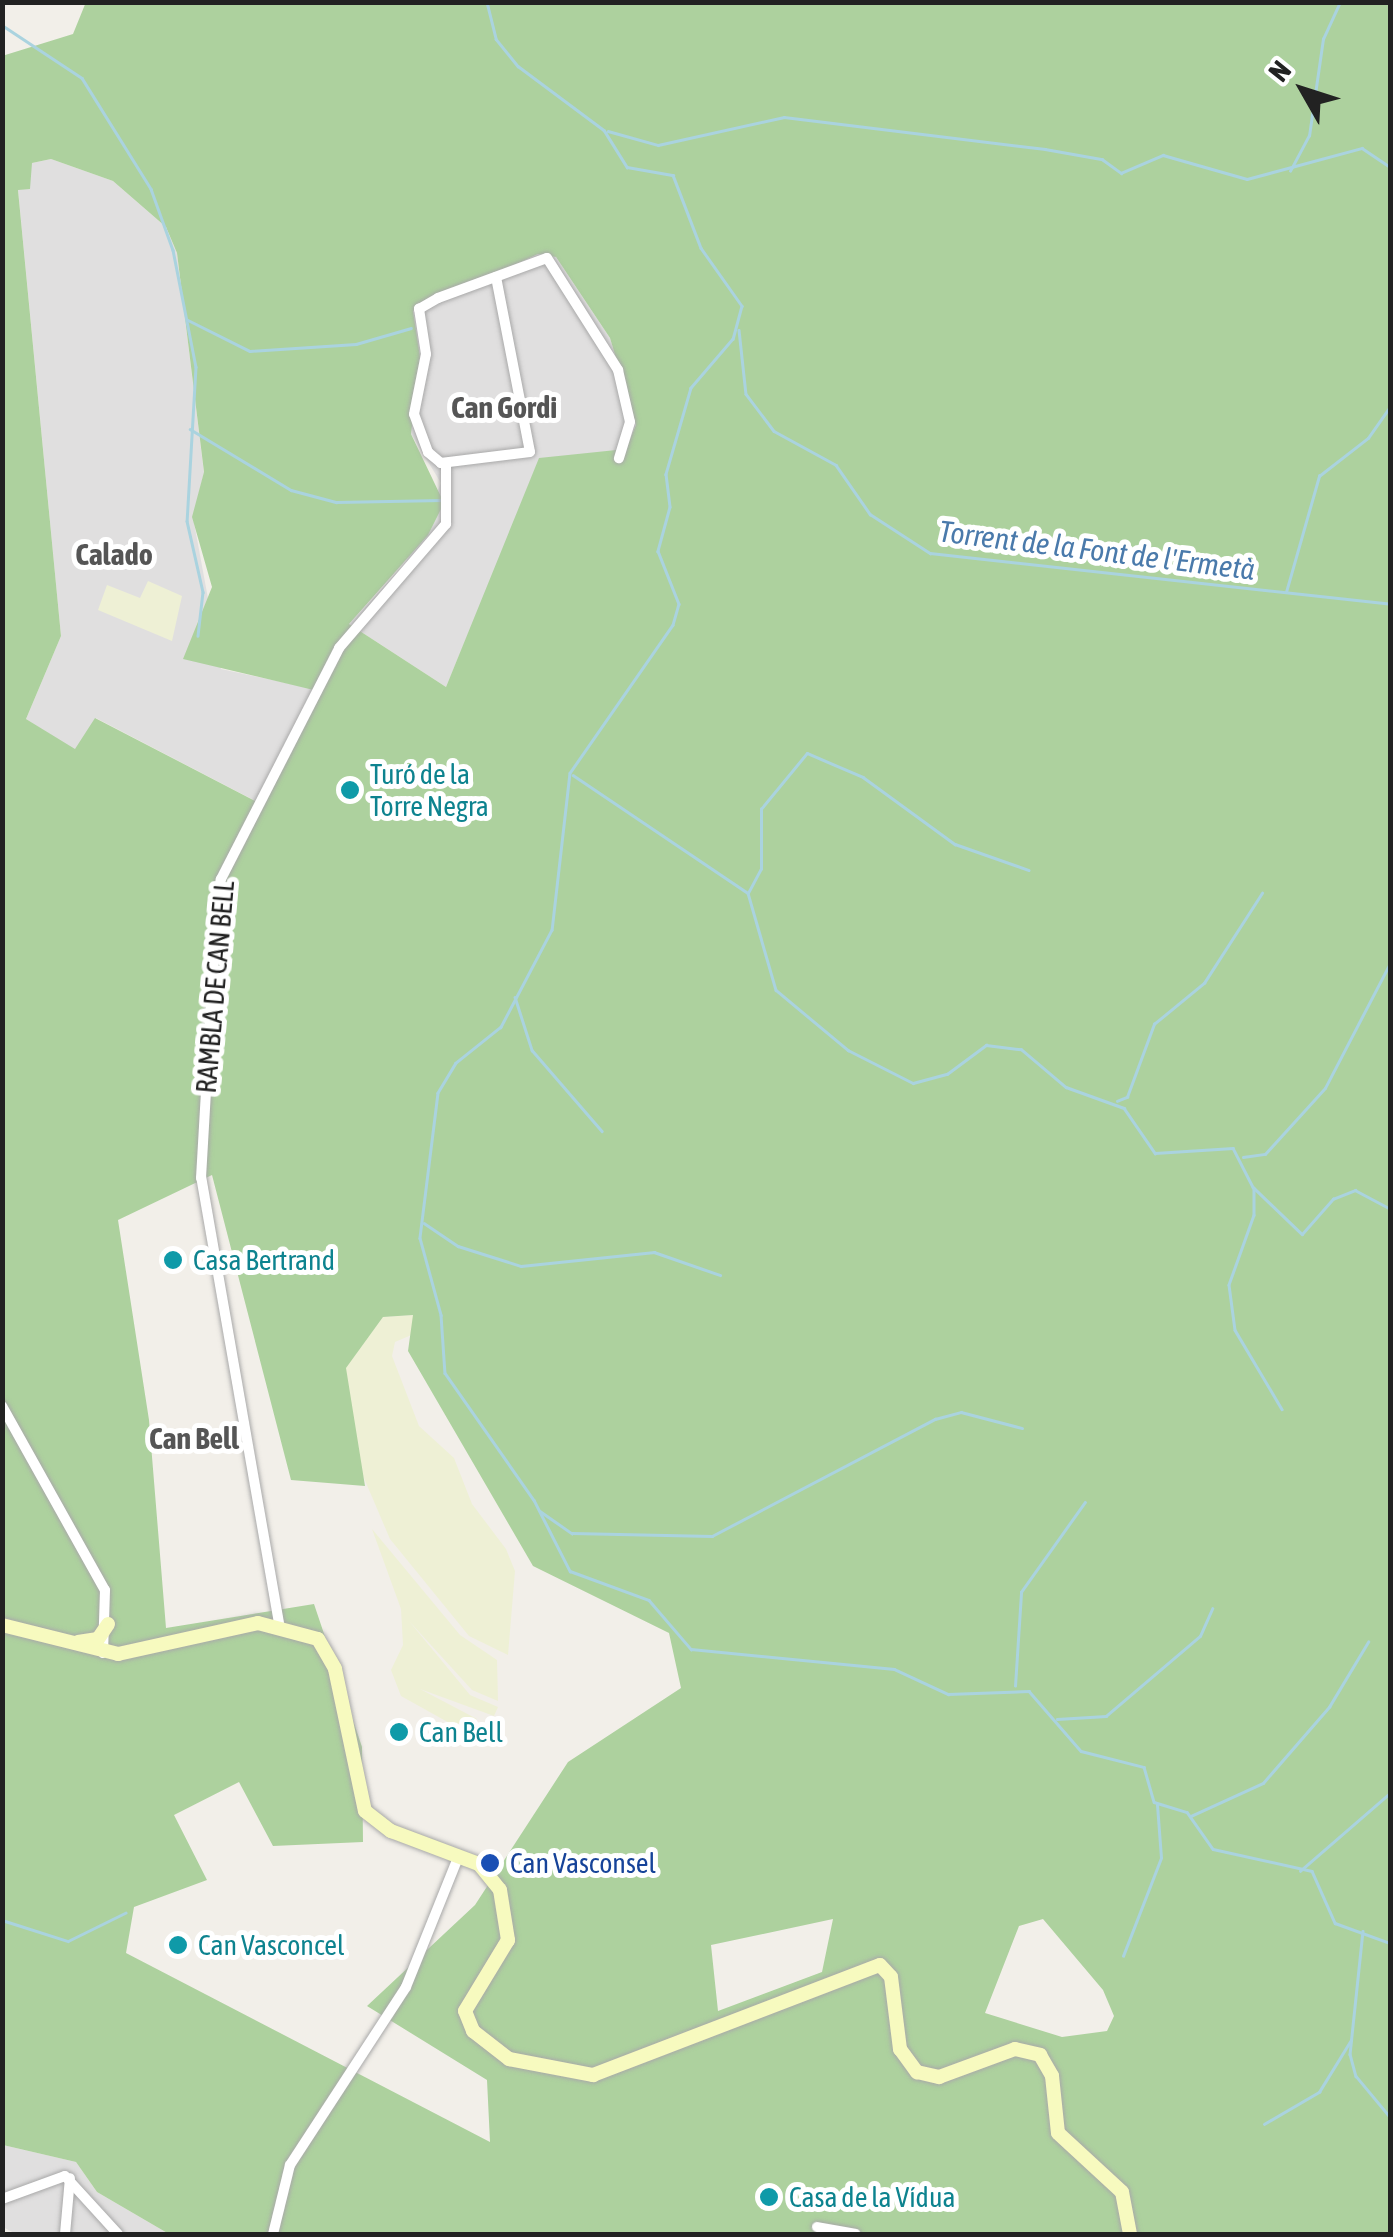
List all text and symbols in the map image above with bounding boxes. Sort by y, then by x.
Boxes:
north arrow [1253,40,1353,140]
text: N [1262,55,1297,88]
district label: Can Gordi [451,389,557,425]
water label: Torrent de la Font de l'Ermetà [937,513,1257,587]
district label: Calado [75,536,153,572]
place label: Turó de la Torre Negra [370,757,489,823]
marker: Turó de la Torre Negra [339,779,361,801]
street label: RAMBLA DE CAN BELL [189,879,241,1095]
place label: Casa Bertrand [193,1243,335,1277]
marker: Casa Bertrand [162,1249,184,1271]
district label: Can Bell [149,1420,239,1456]
place label: Can Bell [419,1715,503,1749]
marker: Can Bell [388,1721,410,1743]
place label: Can Vasconsel [510,1846,656,1880]
marker: Can Vasconsel [479,1852,501,1874]
place label: Can Vasconcel [198,1928,344,1962]
marker: Can Vasconcel [167,1934,189,1956]
place label: Casa de la Vídua [789,2180,955,2214]
marker: Casa de la Vídua [758,2186,780,2208]

